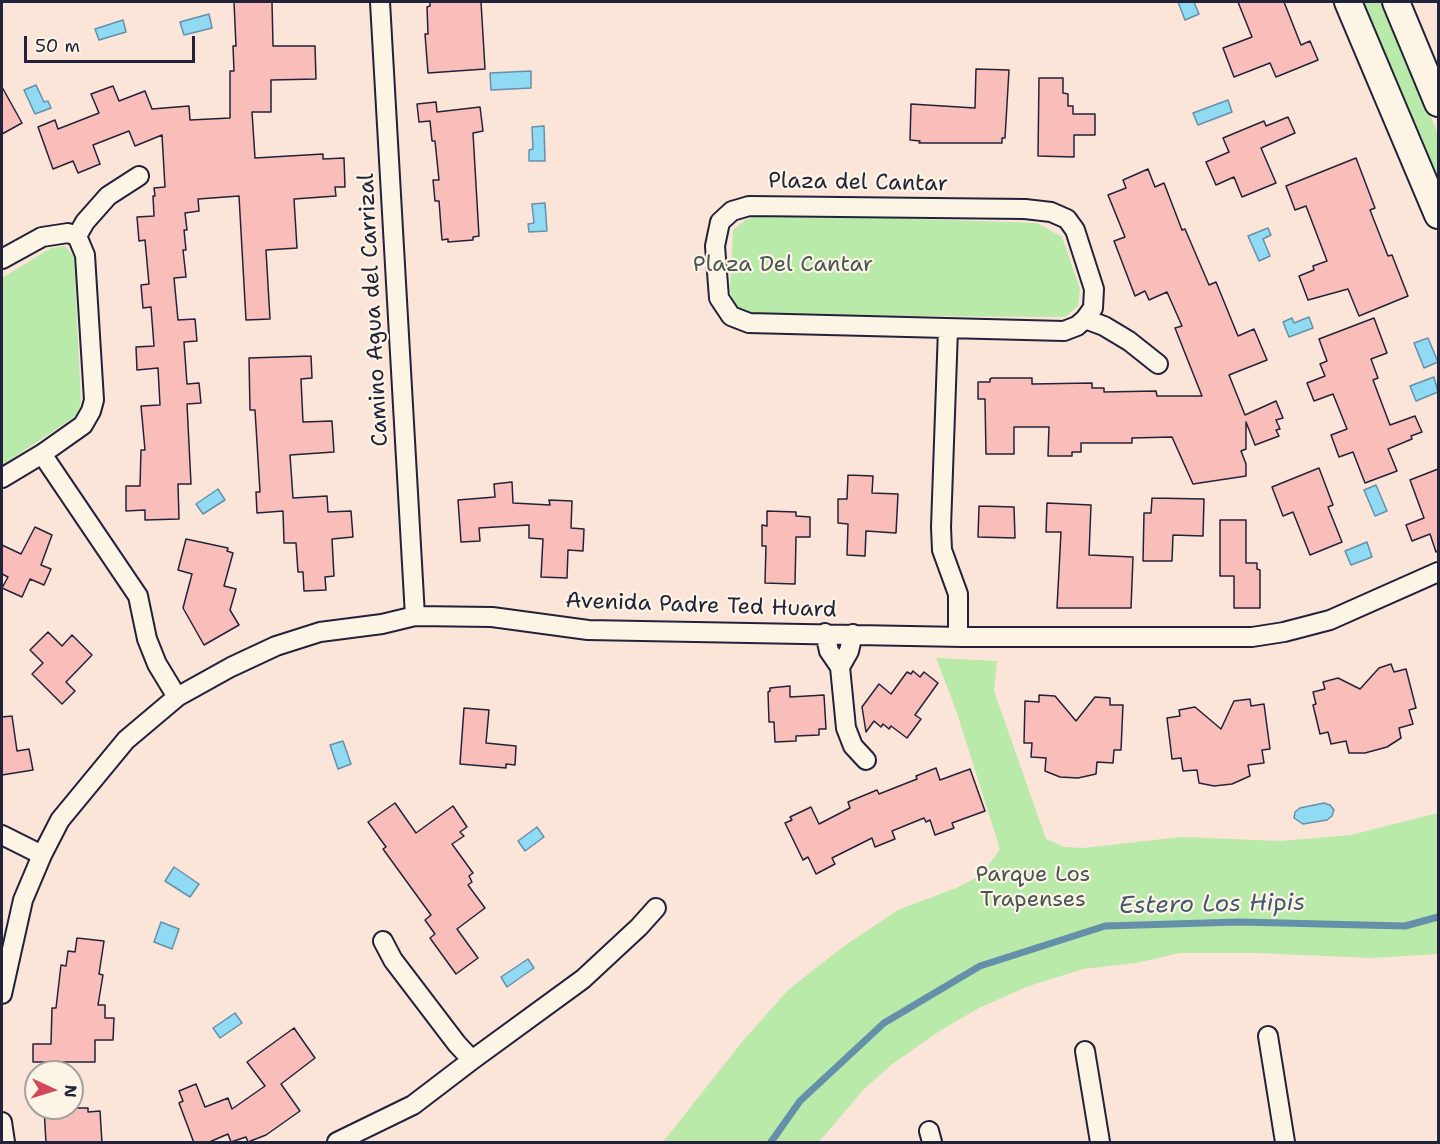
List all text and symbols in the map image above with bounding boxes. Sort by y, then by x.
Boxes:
scale bar [27,24,198,62]
text: 50 m [35,34,80,58]
street label: Plaza del Cantar [768,168,948,198]
street label: Camino Agua del Carrizal [354,173,394,447]
park label: Plaza Del Cantar [693,252,873,278]
street label: Avenida Padre Ted Huard [565,588,837,624]
park label: Parque Los Trapenses [976,862,1090,914]
water label: Estero Los Hipis [1119,889,1305,921]
north arrow [24,1060,84,1120]
text: N [60,1084,81,1098]

